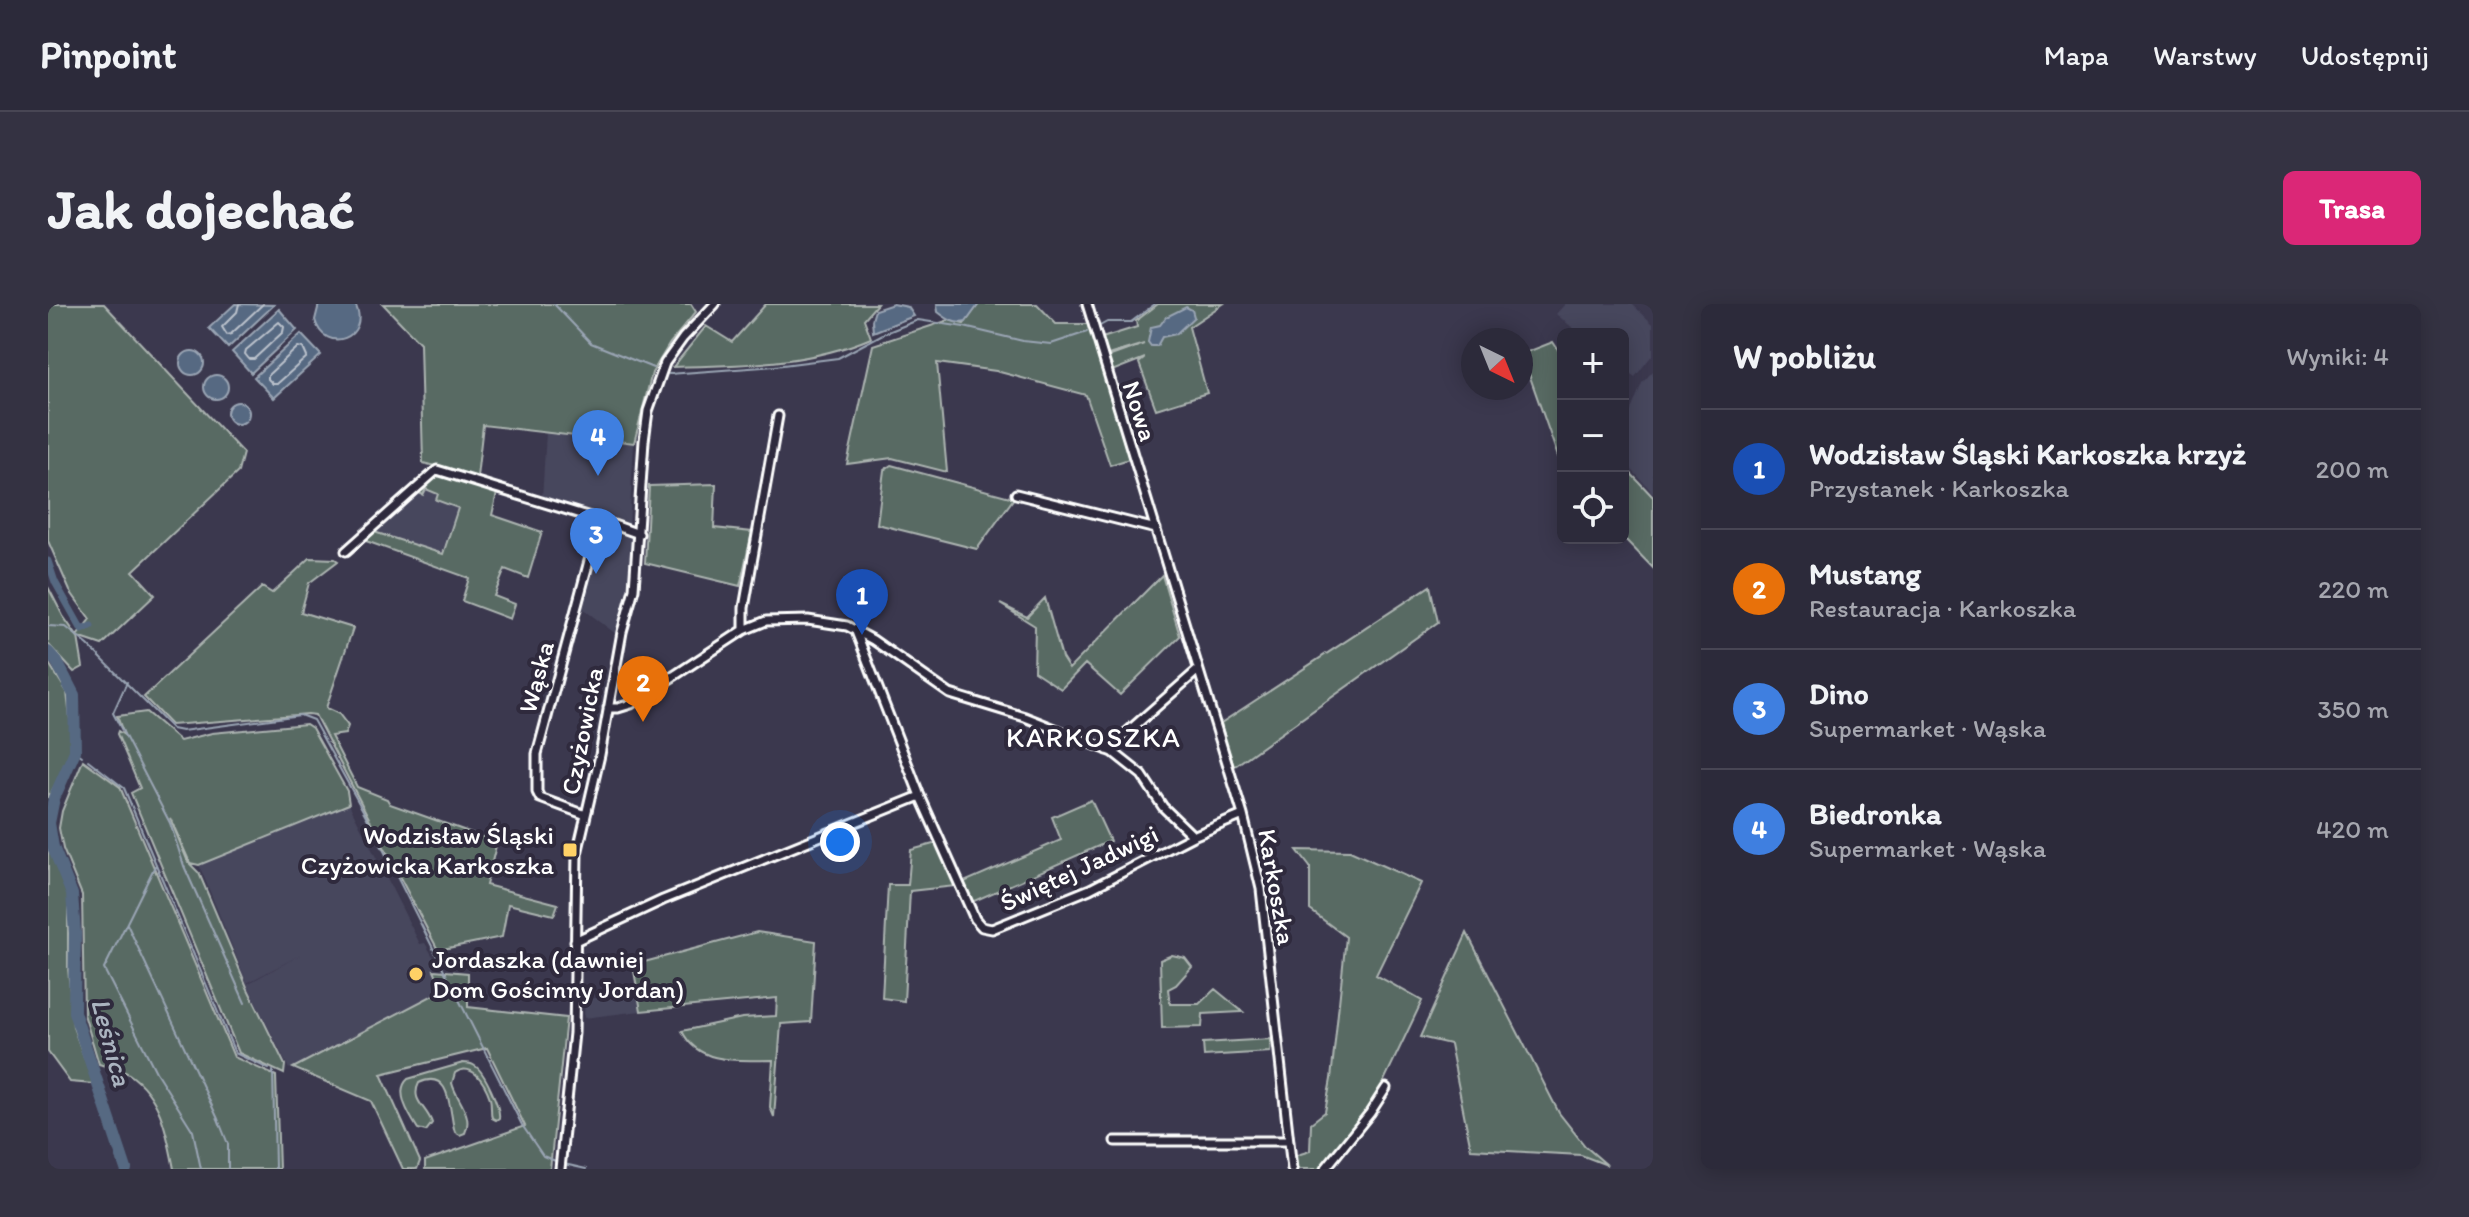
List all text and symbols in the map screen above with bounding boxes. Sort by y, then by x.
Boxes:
text: Pinpoint [40,32,176,78]
text: Mapa [2044,38,2109,72]
text: Warstwy [2153,38,2257,72]
text: Udostępnij [2301,38,2429,72]
button: Trasa [2283,171,2421,245]
text: Jak dojechać [48,175,354,242]
north arrow [1461,328,1533,400]
map controls [1557,328,1629,544]
button: + [1557,328,1629,400]
text: W pobliżu [1733,336,1876,377]
text: Wyniki: 4 [2286,340,2389,372]
street label: Nowa [1115,377,1165,445]
button: − [1557,400,1629,472]
pin: 4 [572,410,624,476]
text: Wodzisław Śląski Karkoszka krzyż [1809,435,2246,472]
text: 1 [1753,453,1765,485]
text: 200 m [2316,453,2389,485]
button: locate [1557,472,1629,544]
text: Przystanek · Karkoszka [1809,472,2069,504]
pin: 3 [570,508,622,574]
text: Mustang [1809,555,1921,592]
pin: 1 [836,569,888,635]
text: 2 [1752,573,1766,605]
text: 220 m [2318,573,2389,605]
text: Restauracja · Karkoszka [1809,592,2076,624]
street label: Wąska [511,637,561,717]
pin: 2 [617,656,669,722]
street label: Czyżowicka [554,664,610,798]
text: Dino [1809,675,1869,712]
text: 3 [1752,693,1766,725]
text: 350 m [2317,693,2389,725]
text: Supermarket · Wąska [1809,712,2046,744]
district label: KARKOSZKA [1006,720,1182,754]
text: Biedronka [1809,795,1942,832]
text: 4 [1751,813,1767,845]
text: 420 m [2316,813,2389,845]
street label: Świętej Jadwigi [995,817,1163,919]
place label: Wodzisław Śląski Czyżowicka Karkoszka [301,819,555,881]
your location [820,822,860,862]
street label: Karkoszka [1251,826,1303,948]
text: Supermarket · Wąska [1809,832,2046,864]
marker: Wodzisław Śląski Czyżowicka Karkoszka [561,841,579,859]
place label: Jordaszka (dawniej Dom Gościnny Jordan) [432,943,684,1005]
marker: Jordaszka (dawniej Dom Gościnny Jordan) [407,965,425,983]
water label: Leśnica [84,994,140,1090]

